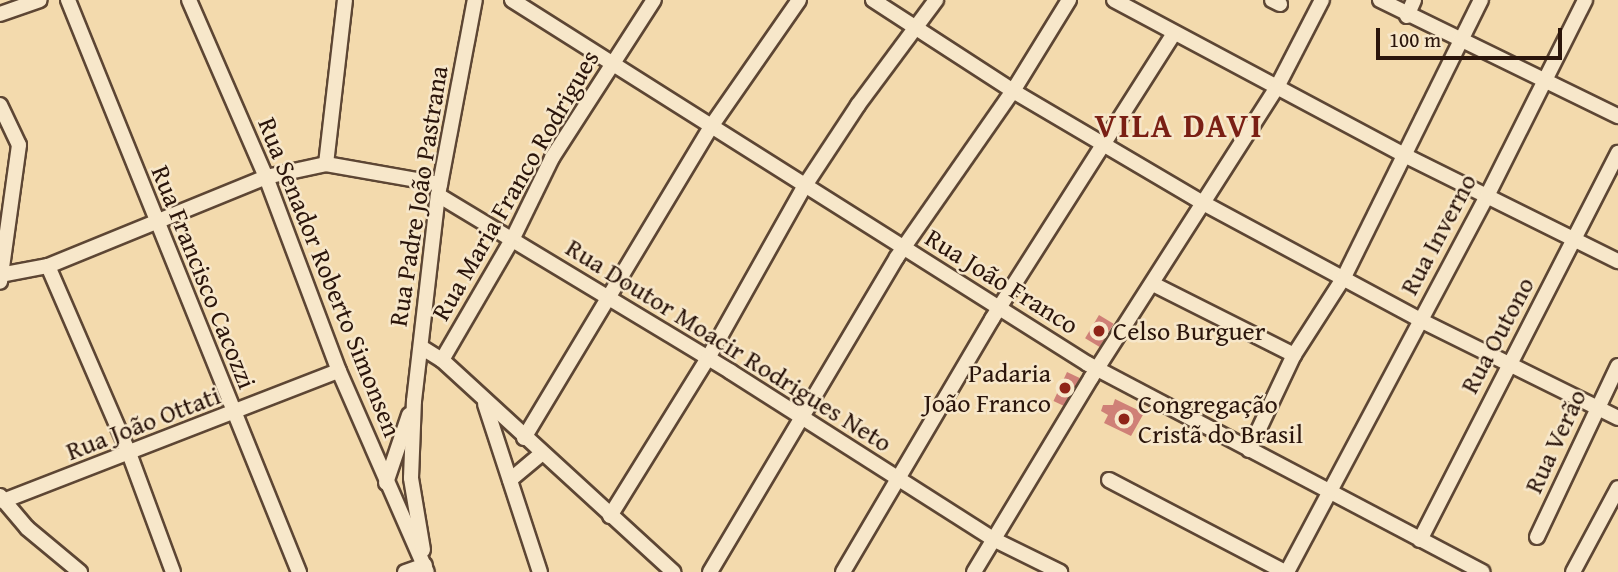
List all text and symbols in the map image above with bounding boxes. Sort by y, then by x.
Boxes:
scale bar [1380,14,1566,58]
text: 100 m [1389,24,1441,55]
street label: Rua Maria Franco Rodrigues [425,44,605,326]
street label: Rua Padre João Pastrana [382,63,454,329]
district label: VILA DAVI [1096,106,1262,146]
street label: Rua Senador Roberto Simonsen [252,113,408,441]
street label: Rua Francisco Cacozzi [145,161,263,393]
street label: Rua Inverno [1393,168,1483,300]
street label: Rua João Franco [920,222,1084,340]
street label: Rua Doutor Moacir Rodrigues Neto [560,232,898,458]
street label: Rua Outono [1453,272,1541,398]
place label: Celso Burguer [1113,315,1265,347]
marker: Celso Burguer [1091,323,1107,339]
place label: Padaria João Franco [923,357,1051,418]
street label: Rua João Ottati [61,379,225,467]
marker: Padaria João Franco [1057,380,1073,396]
street label: Rua Verão [1517,384,1593,498]
place label: Congregação Cristã do Brasil [1138,388,1303,450]
marker: Congregação Cristã do Brasil [1116,411,1132,427]

